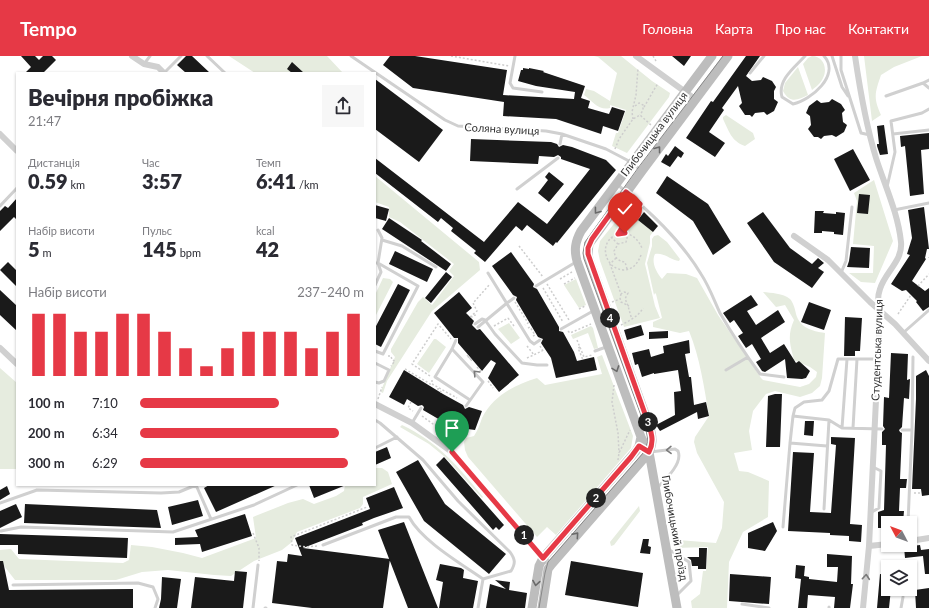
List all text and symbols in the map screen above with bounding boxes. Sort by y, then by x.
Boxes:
text: Tempo [20,17,77,40]
text: Головна [642,20,693,37]
text: Карта [715,20,753,37]
text: Про нас [775,20,826,37]
text: Контакти [848,20,909,37]
text: Вечірня пробіжка [28,84,213,111]
button: share [322,85,364,127]
street label: Глибочицька вулиця [618,89,690,179]
text: 21:47 [28,113,61,129]
street label: Соляна вулиця [464,120,540,137]
one-way arrow [653,147,660,154]
text: Дистанція [28,156,80,169]
text: Час [142,156,160,169]
text: Темп [256,156,281,169]
text: 0.59 [28,169,68,193]
text: 3:57 [142,169,182,193]
text: 6:41 [256,169,296,193]
text: km [68,178,85,191]
text: /km [296,178,319,191]
pin [608,192,642,233]
icon: check [614,198,636,220]
one-way arrow [595,206,602,213]
text: Набір висоти [28,224,95,237]
text: Пульс [142,224,172,237]
text: kcal [256,224,275,237]
text: 5 [28,237,40,261]
text: 145 [142,237,177,261]
text: 42 [256,237,279,261]
text: m [40,246,51,259]
text: bpm [177,246,201,259]
text: Набір висоти [28,284,107,300]
text: 237–240 m [297,284,364,300]
street label: Студентська вулиця [868,299,885,401]
pin: 4 [600,308,620,328]
text: 4 [607,311,613,324]
one-way arrow [612,365,620,372]
one-way arrow [473,370,480,378]
text: 100 m [28,395,65,411]
text: 7:10 [92,395,118,411]
pin [435,411,469,452]
pin: 3 [638,412,658,432]
text: 3 [645,415,651,428]
icon: arrive [441,417,463,439]
text: 200 m [28,425,65,441]
text: 6:34 [92,425,118,441]
one-way arrow [666,446,672,454]
text: 300 m [28,455,65,471]
text: 6:29 [92,455,118,471]
street label: Глибочицький проїзд [660,474,691,582]
pin: 2 [586,488,606,508]
text: 2 [593,491,599,504]
north arrow [881,516,917,552]
map controls [881,516,917,596]
pin: 1 [514,525,534,545]
text: 1 [521,528,527,541]
one-way arrow [572,532,579,540]
button: layers [881,560,917,596]
one-way arrow [861,574,870,580]
one-way arrow [533,580,541,586]

